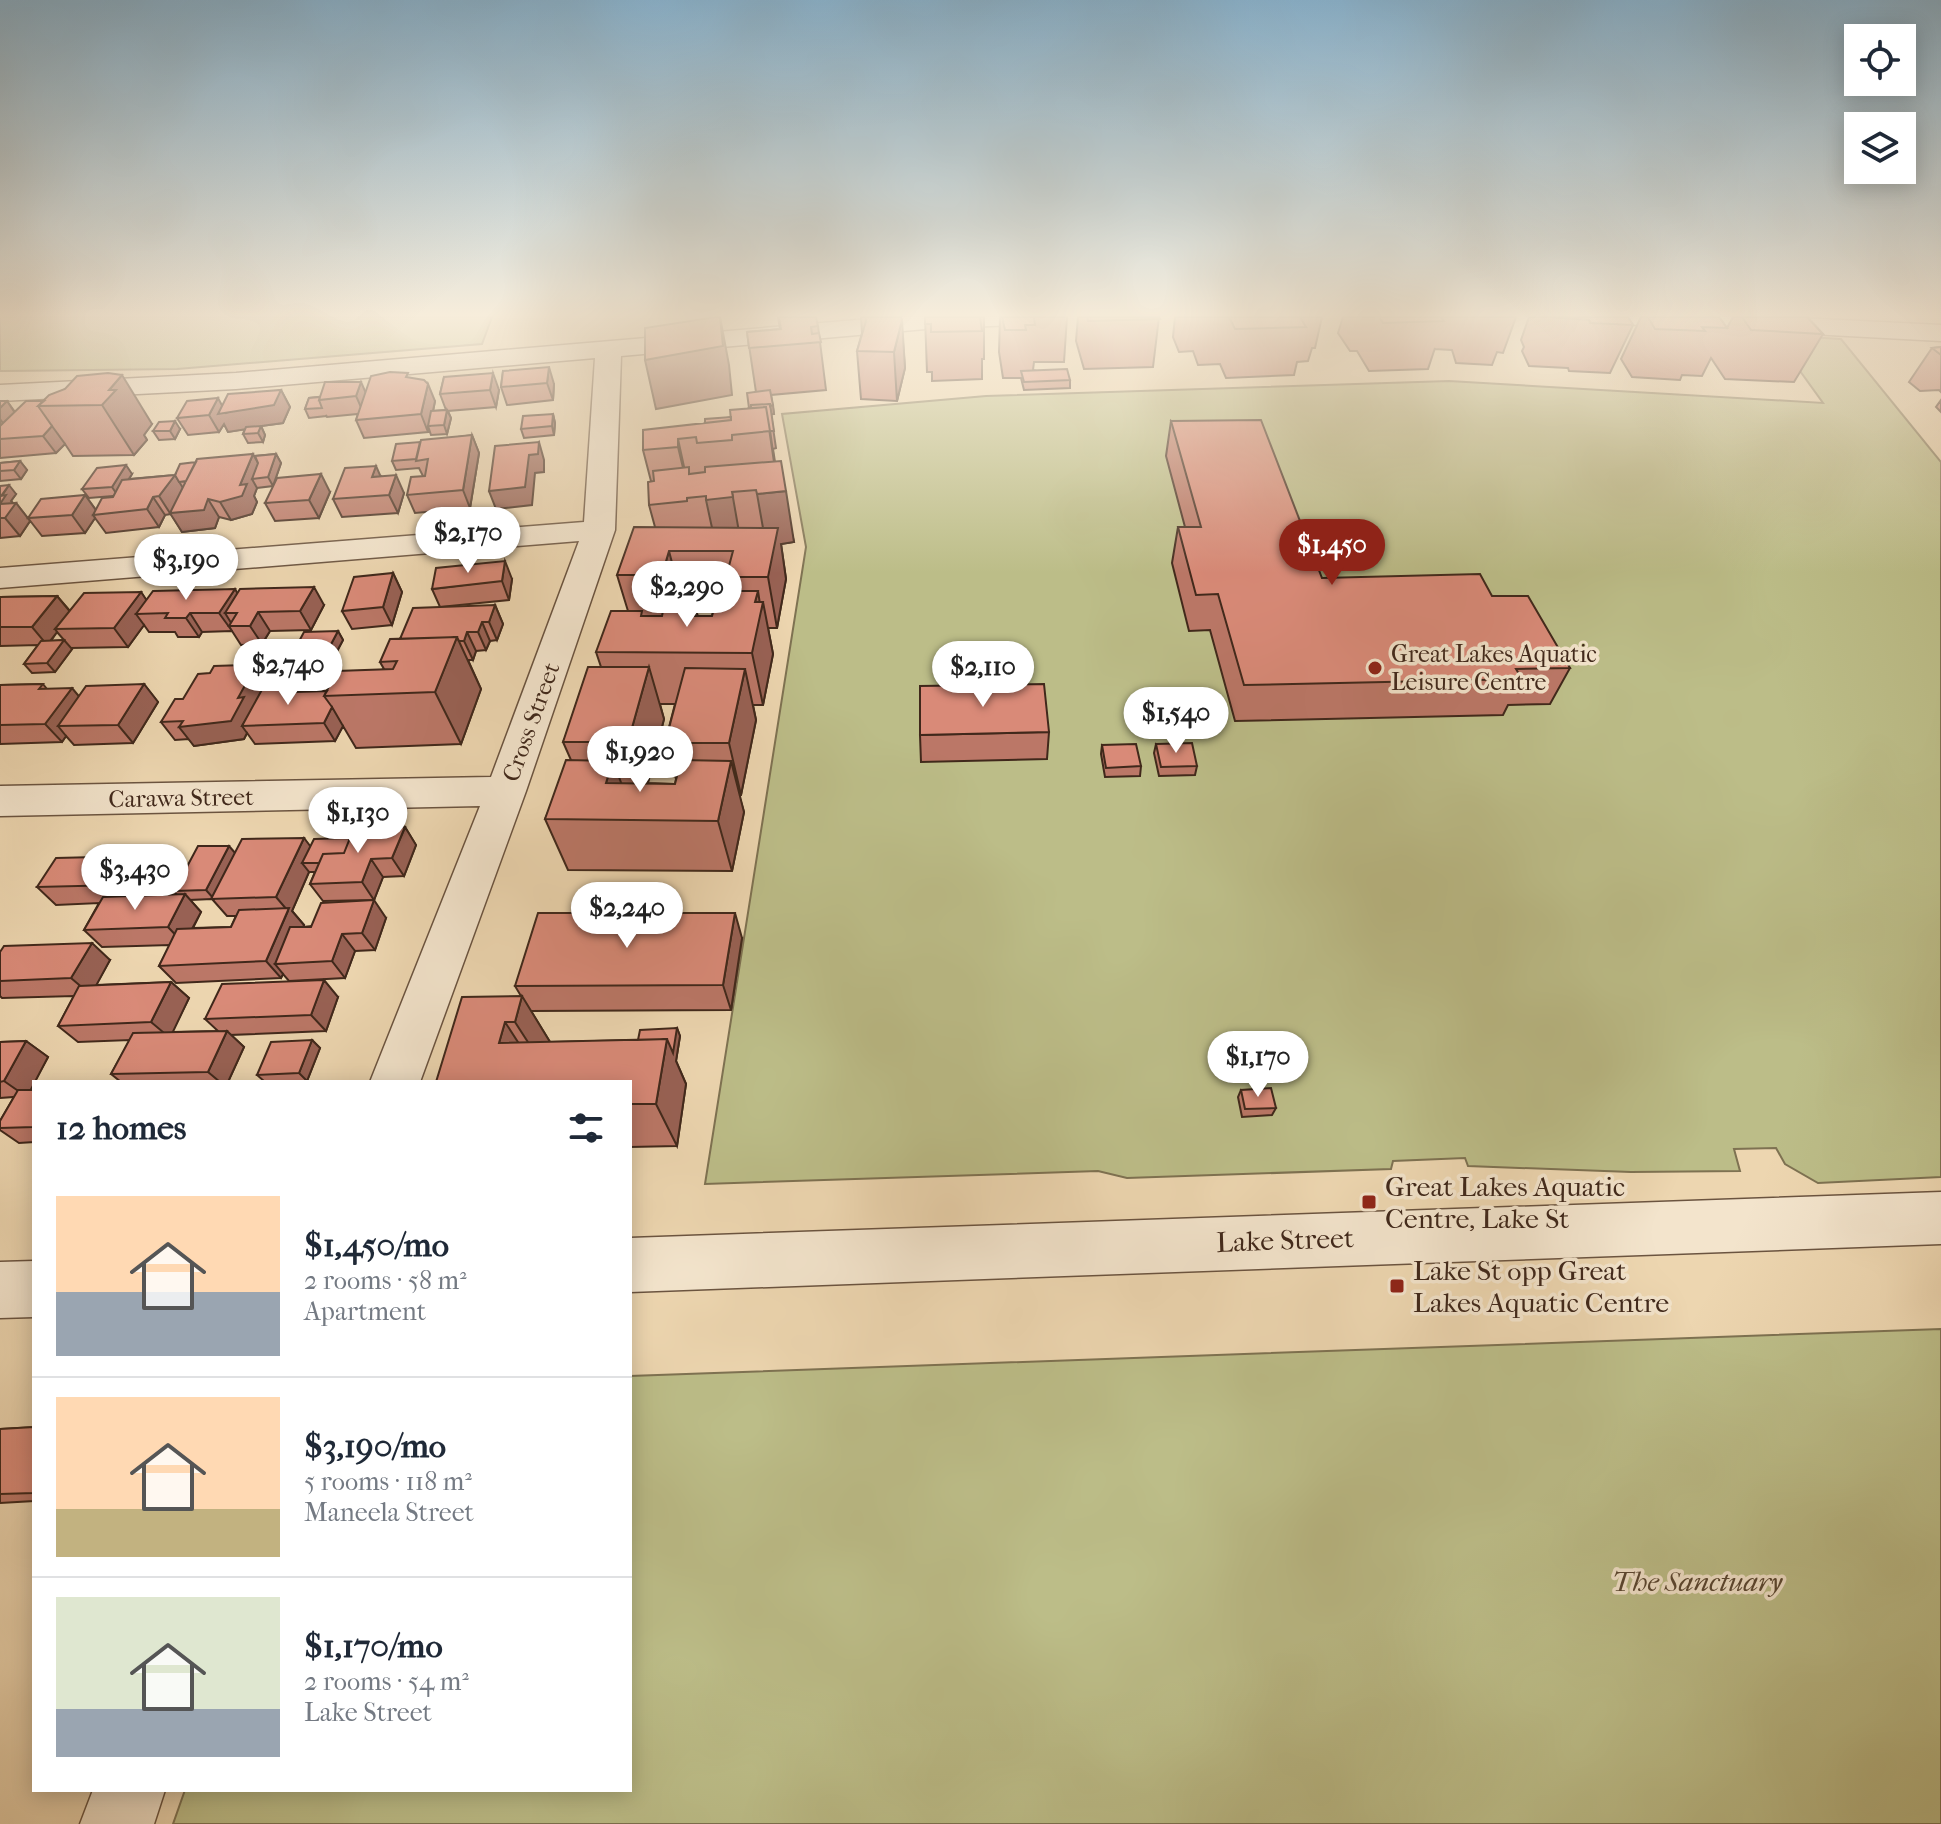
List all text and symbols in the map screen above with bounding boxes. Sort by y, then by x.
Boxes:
map controls [1844,24,1916,184]
button: locate [1844,24,1916,96]
button: layers [1844,112,1916,184]
pin: $2,170 [403,507,533,575]
text: $2,170 [433,517,503,548]
pin: $1,450 [1267,519,1397,587]
text: $1,450 [1297,529,1367,560]
pin: $3,190 [121,534,251,602]
text: $3,190 [152,544,220,575]
pin: $2,290 [622,561,752,629]
text: $2,290 [650,571,724,602]
pin: $2,740 [223,639,353,707]
place label: Great Lakes Aquatic Leisure Centre [1391,640,1597,696]
pin: $2,110 [918,641,1048,709]
text: $2,740 [251,649,325,680]
text: $2,110 [950,651,1016,682]
street label: Cross Street [497,658,566,785]
marker: Great Lakes Aquatic Leisure Centre [1366,659,1384,677]
pin: $1,540 [1111,687,1241,755]
text: $1,540 [1142,697,1210,728]
pin: $1,920 [575,726,705,794]
text: $1,920 [605,736,675,767]
street label: Carawa Street [108,783,254,813]
pin: $1,130 [293,787,423,855]
text: $1,130 [326,797,390,828]
pin: $3,430 [70,844,200,912]
text: $3,430 [99,854,171,885]
pin: $2,240 [562,882,692,950]
text: $2,240 [589,892,665,923]
pin: $1,170 [1193,1031,1323,1099]
text: $1,170 [1225,1041,1291,1072]
icon: filters [564,1106,608,1150]
text: 12 homes [56,1108,186,1148]
place label: Great Lakes Aquatic Centre, Lake St [1385,1170,1625,1235]
marker: Great Lakes Aquatic Centre, Lake St [1360,1193,1378,1211]
street label: Lake Street [1216,1221,1354,1259]
text: $1,450/mo [304,1225,449,1265]
icon: home [120,1228,216,1324]
place label: Lake St opp Great Lakes Aquatic Centre [1413,1254,1669,1319]
text: 2 rooms · 58 m² [304,1265,467,1296]
marker: Lake St opp Great Lakes Aquatic Centre [1388,1277,1406,1295]
text: Apartment [304,1296,426,1327]
text: $3,190/mo [304,1426,446,1466]
icon: home [120,1429,216,1525]
text: 5 rooms · 118 m² [304,1466,472,1497]
text: Maneela Street [304,1497,474,1528]
park label: The Sanctuary [1612,1565,1784,1598]
text: $1,170/mo [304,1626,443,1666]
icon: home [120,1629,216,1725]
text: 2 rooms · 54 m² [304,1666,469,1697]
text: Lake Street [304,1697,432,1728]

